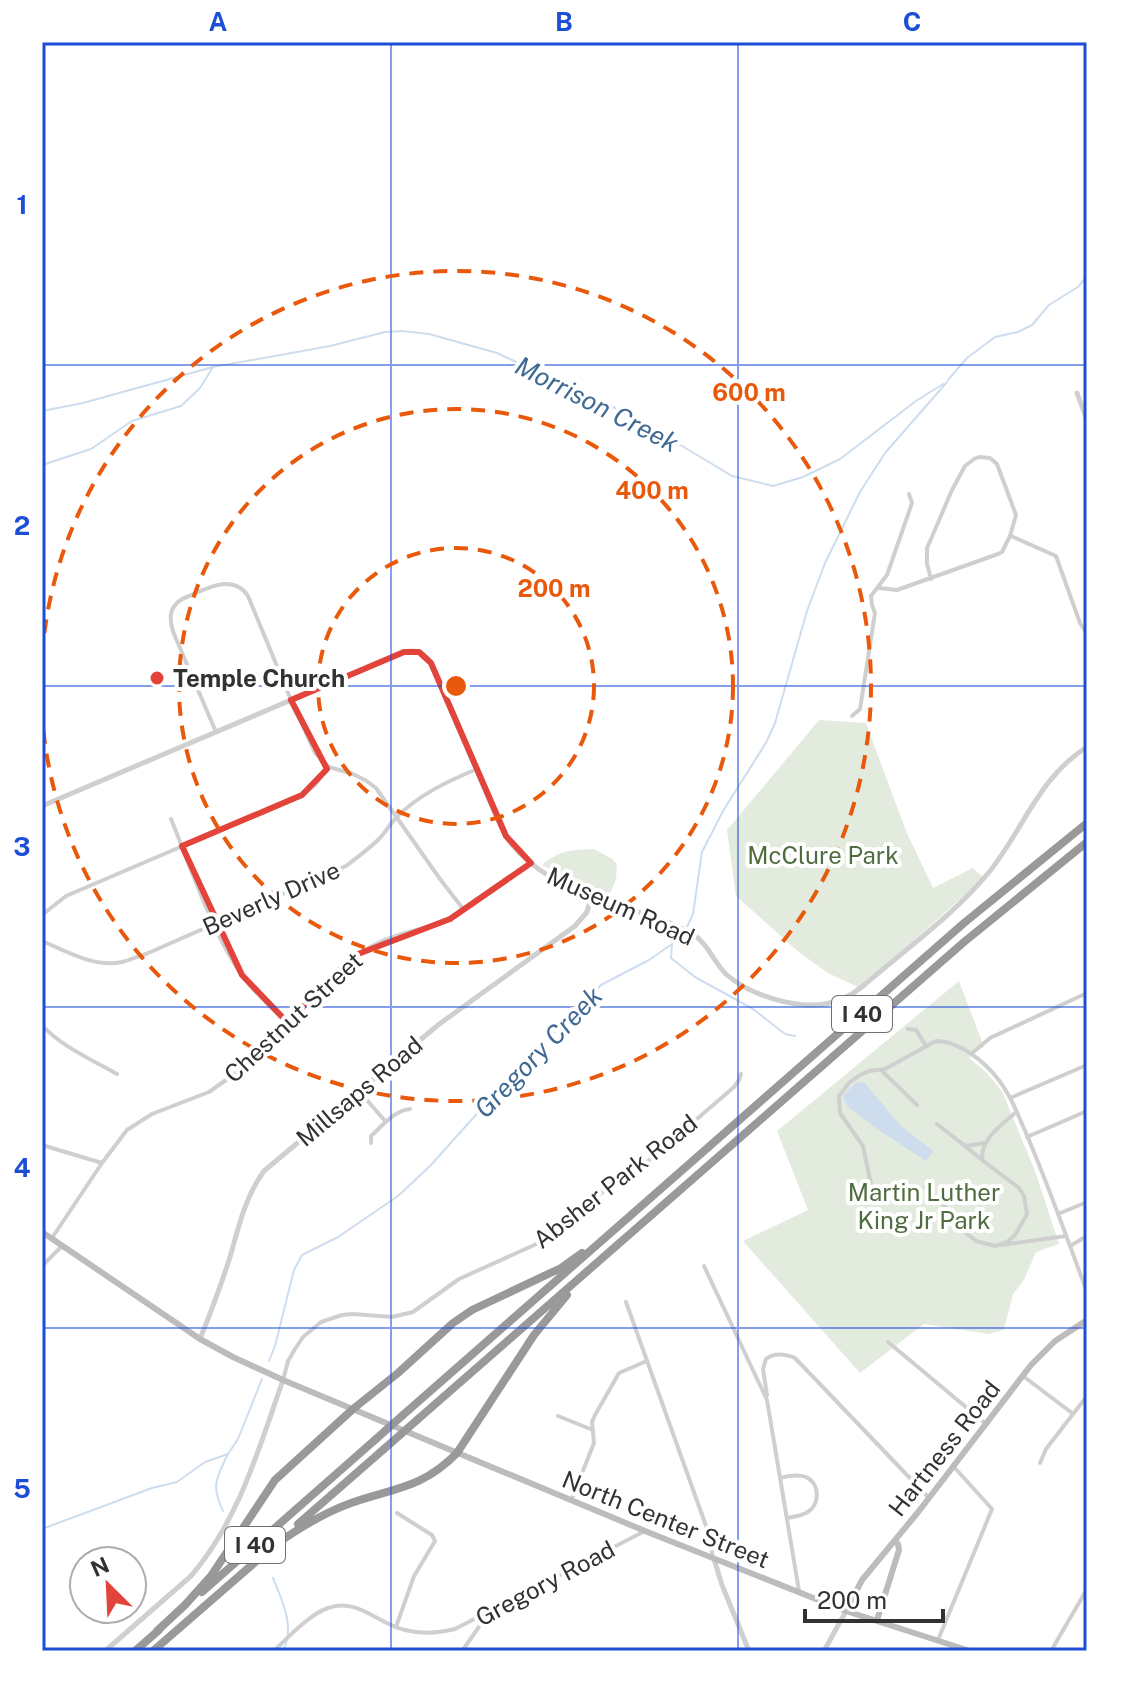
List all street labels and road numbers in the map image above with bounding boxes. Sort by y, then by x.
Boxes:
street label: Beverly Drive [198,855,344,941]
street label: Museum Road [543,861,699,951]
street label: Chestnut Street [218,946,368,1088]
road number: I 40 [832,996,892,1032]
street label: Millsaps Road [290,1030,428,1152]
street label: Absher Park Road [528,1108,702,1254]
street label: Hartness Road [882,1375,1006,1521]
street label: North Center Street [558,1465,774,1573]
road number: I 40 [225,1527,285,1563]
street label: Gregory Road [471,1535,619,1631]

